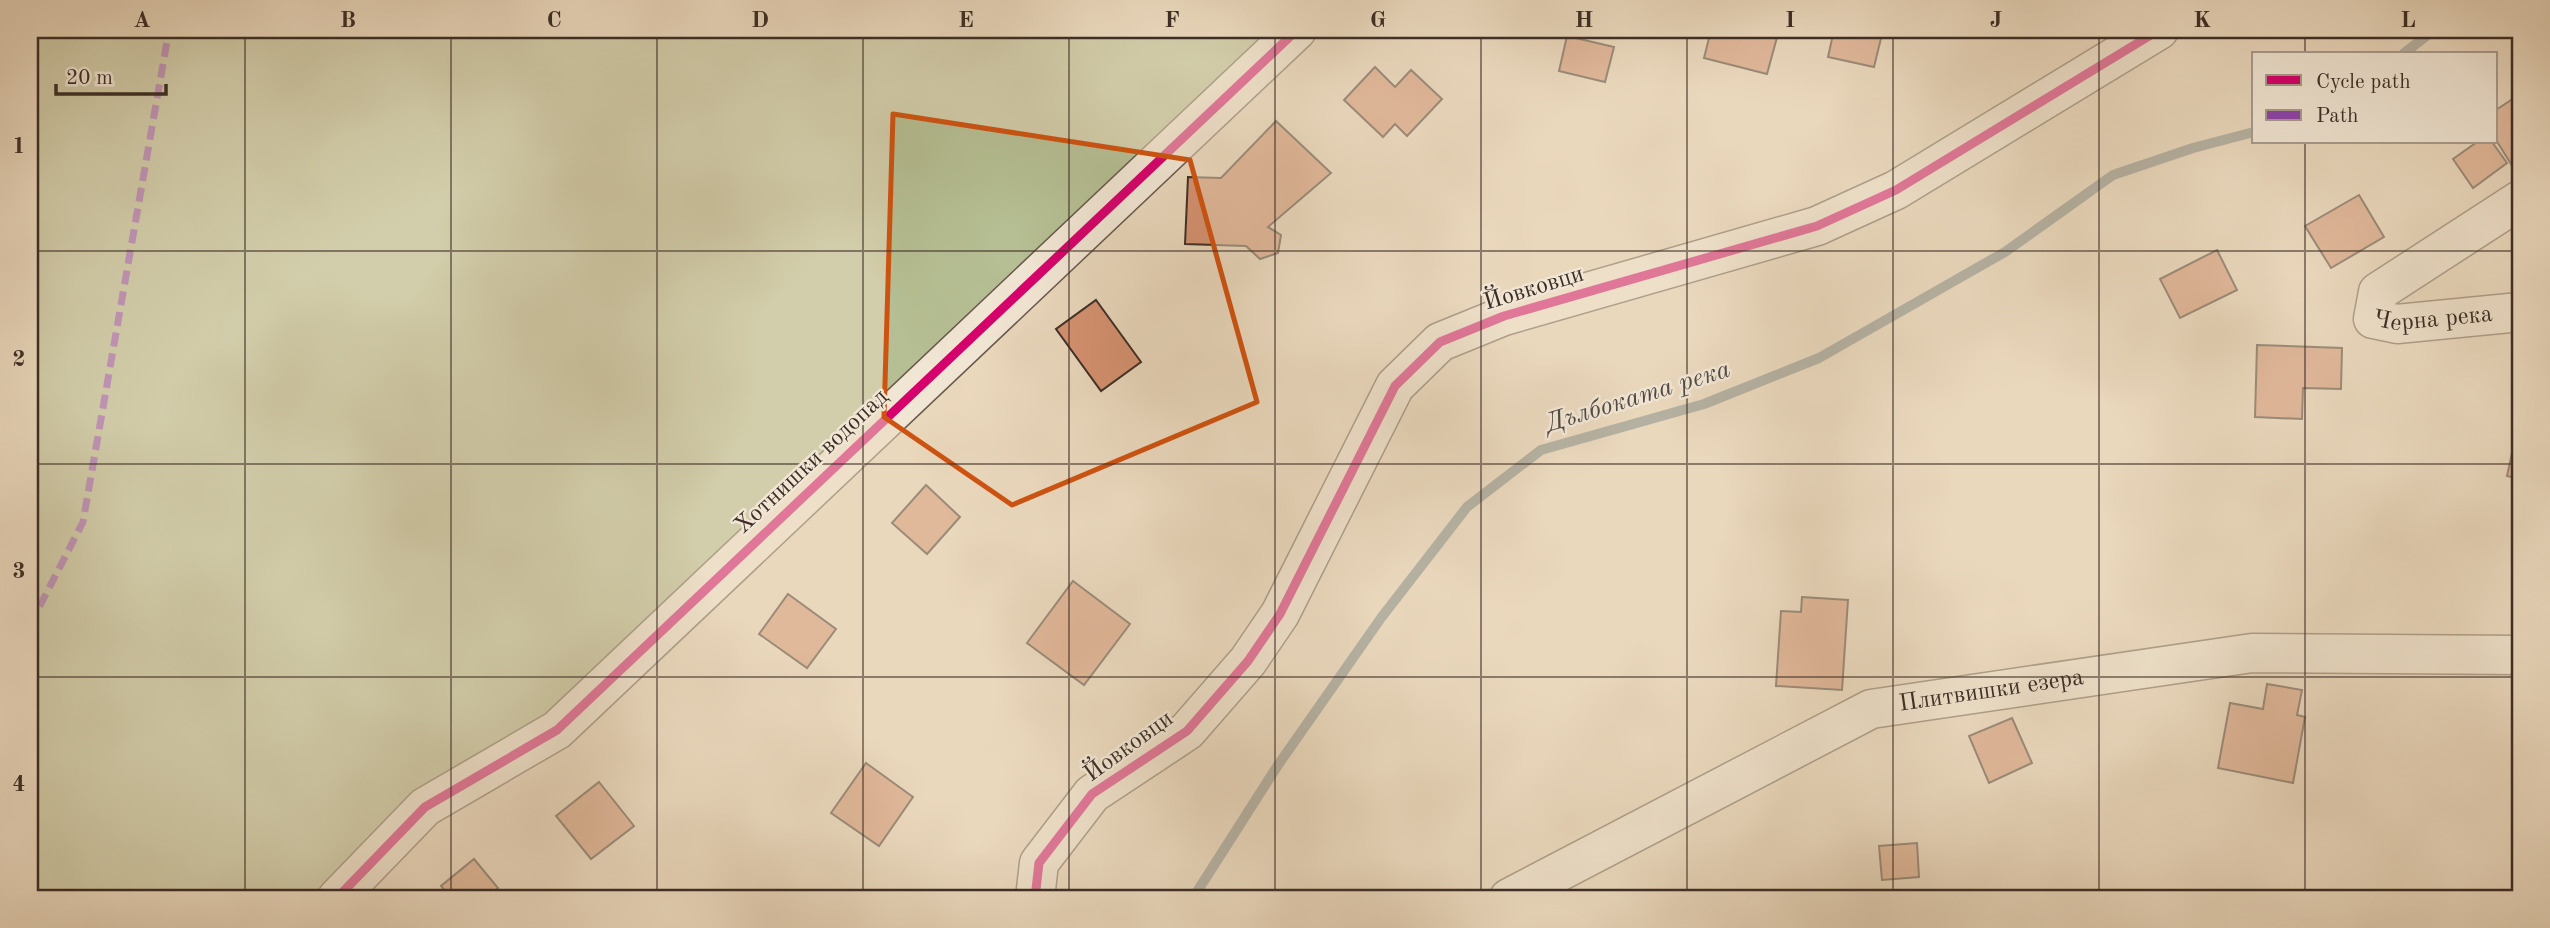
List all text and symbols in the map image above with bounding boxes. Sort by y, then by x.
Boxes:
text: A [133,9,151,32]
text: B [340,9,356,32]
text: C [546,9,562,32]
text: D [751,9,769,32]
text: E [958,9,974,32]
text: F [1164,9,1180,32]
text: G [1370,9,1386,32]
text: H [1575,9,1593,32]
text: I [1785,9,1795,32]
text: J [1990,9,2002,32]
text: K [2193,9,2211,32]
text: L [2400,9,2416,32]
scale bar [56,52,166,96]
legend [2252,52,2498,144]
text: 20 m [66,68,113,89]
text: Cycle path [2316,72,2411,93]
text: Path [2316,106,2359,127]
text: 1 [12,135,26,158]
street label: Йовковци [1480,258,1587,316]
street label: Черна река [2371,303,2494,337]
text: 2 [12,348,26,371]
water label: Дълбоката река [1539,356,1734,438]
street label: Хотнишки водопад [731,385,893,539]
text: 3 [12,560,26,583]
street label: Плитвишки езера [1897,666,2086,717]
street label: Йовковци [1077,703,1178,787]
text: 4 [12,773,26,796]

